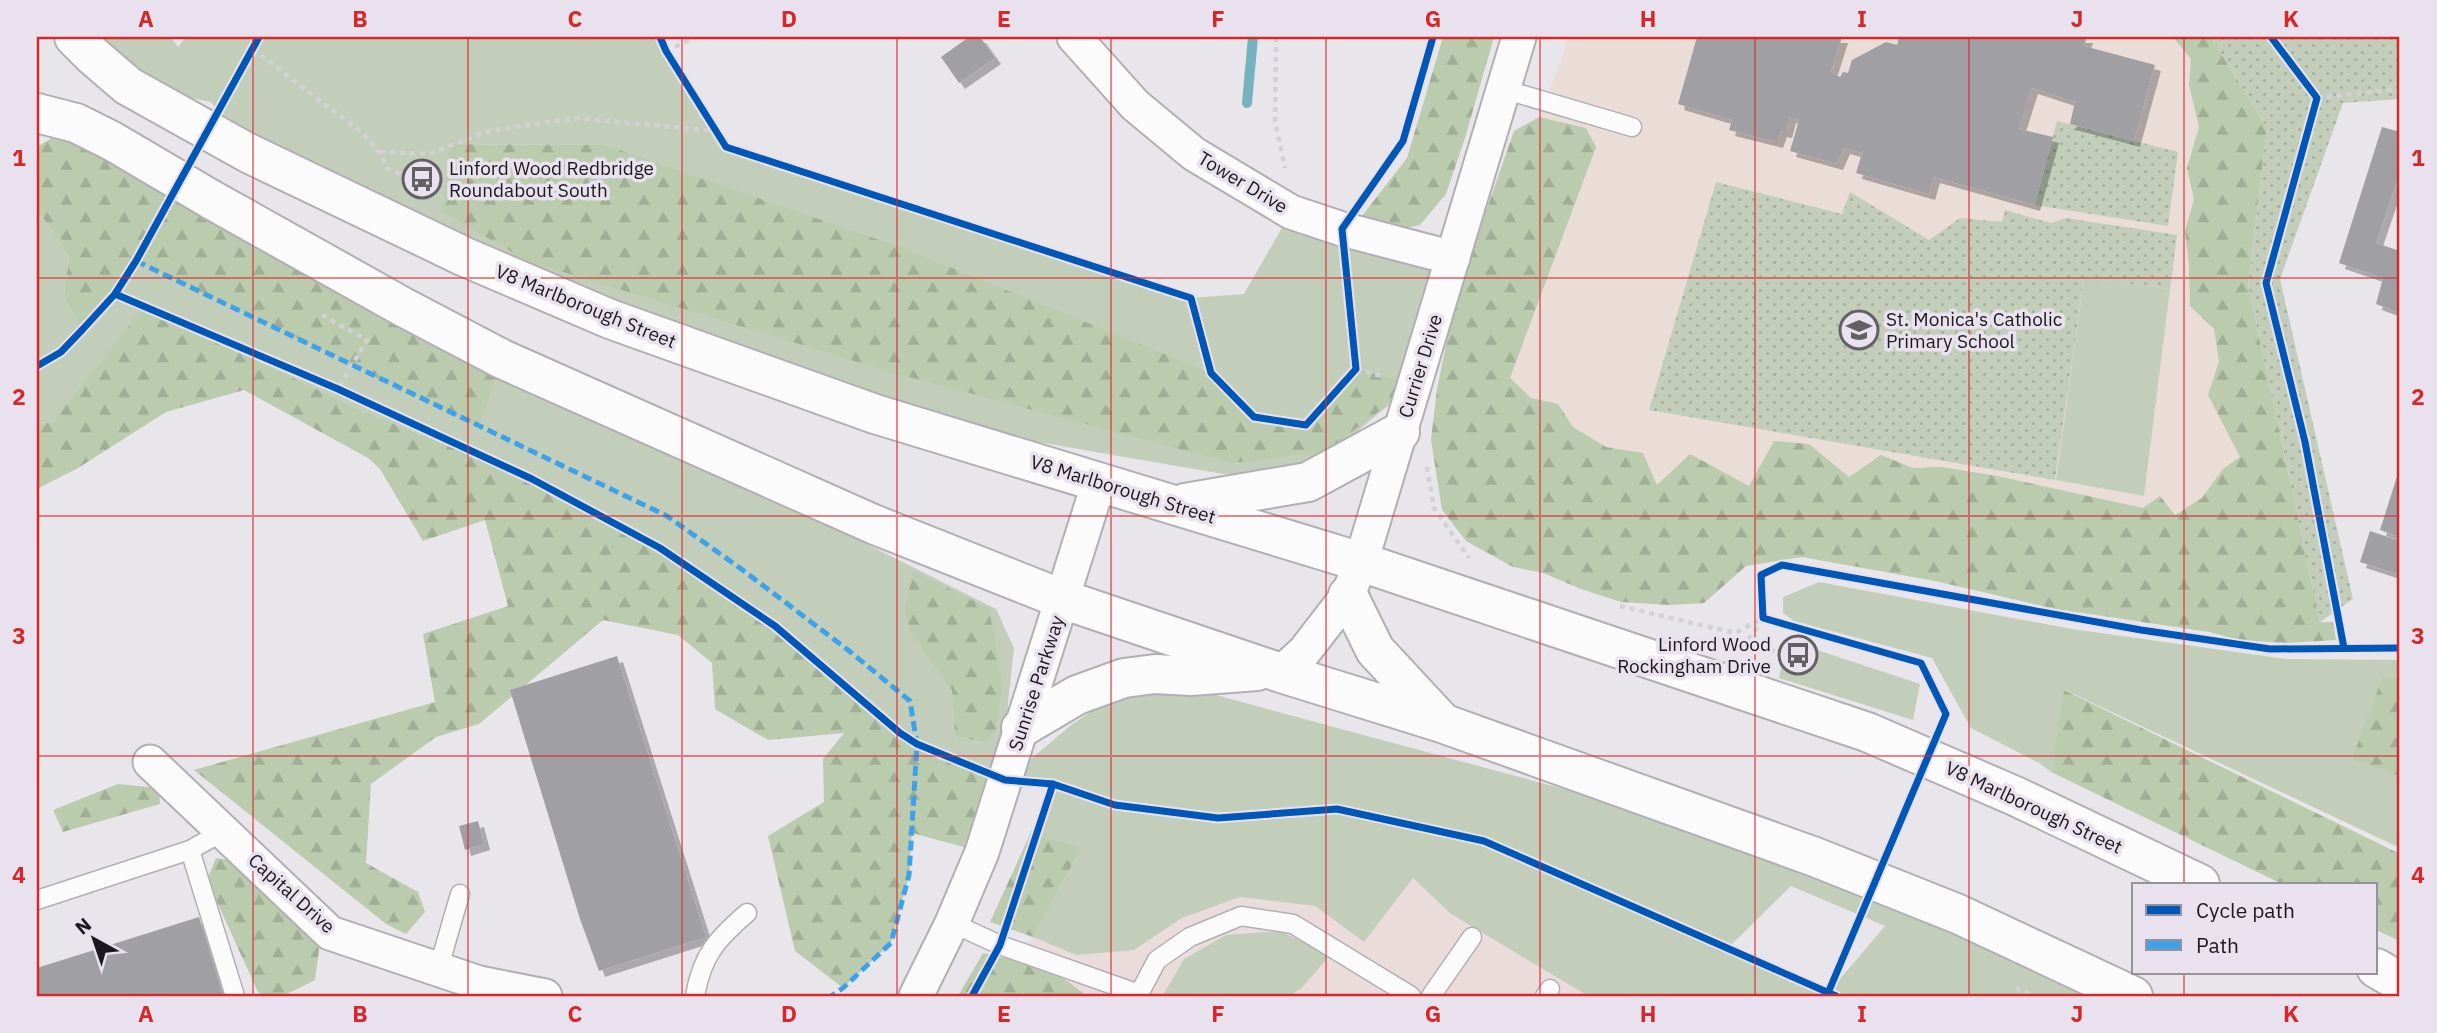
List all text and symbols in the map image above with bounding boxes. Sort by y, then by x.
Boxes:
text: A [138,3,154,33]
text: B [352,3,368,33]
text: C [568,3,583,33]
text: D [781,3,797,33]
text: E [997,3,1011,33]
text: F [1211,3,1225,33]
text: G [1425,3,1441,33]
text: H [1640,3,1656,33]
text: I [1857,3,1867,33]
text: J [2071,3,2083,33]
text: K [2283,3,2299,33]
text: 1 [12,142,26,172]
text: 1 [2411,142,2425,172]
street label: Tower Drive [1194,146,1292,218]
place label: Linford Wood Redbridge Roundabout South [449,156,654,202]
bus stop icon: Linford Wood Redbridge Roundabout South [401,158,443,200]
street label: V8 Marlborough Street [492,259,680,353]
place label: St. Monica's Catholic Primary School [1886,307,2063,353]
school or university icon: St. Monica's Catholic Primary School [1838,309,1880,351]
street label: Currier Drive [1393,311,1447,421]
text: 2 [12,381,26,411]
text: 2 [2411,381,2425,411]
street label: V8 Marlborough Street [1027,449,1219,529]
street label: Sunrise Parkway [1003,612,1069,754]
text: 3 [12,620,26,650]
text: 3 [2411,620,2425,650]
place label: Linford Wood Rockingham Drive [1617,632,1771,678]
bus stop icon: Linford Wood Rockingham Drive [1777,634,1819,676]
street label: V8 Marlborough Street [1942,755,2126,859]
street label: Capital Drive [244,848,340,938]
text: 4 [12,859,26,889]
text: 4 [2411,859,2425,889]
legend [2132,883,2378,974]
text: Cycle path [2196,896,2295,924]
north arrow [60,904,130,974]
text: N [70,912,96,940]
text: Path [2196,931,2239,959]
text: A [138,998,154,1028]
text: B [352,998,368,1028]
text: C [568,998,583,1028]
text: D [781,998,797,1028]
text: E [997,998,1011,1028]
text: F [1211,998,1225,1028]
text: G [1425,998,1441,1028]
text: H [1640,998,1656,1028]
text: I [1857,998,1867,1028]
text: J [2071,998,2083,1028]
text: K [2283,998,2299,1028]

